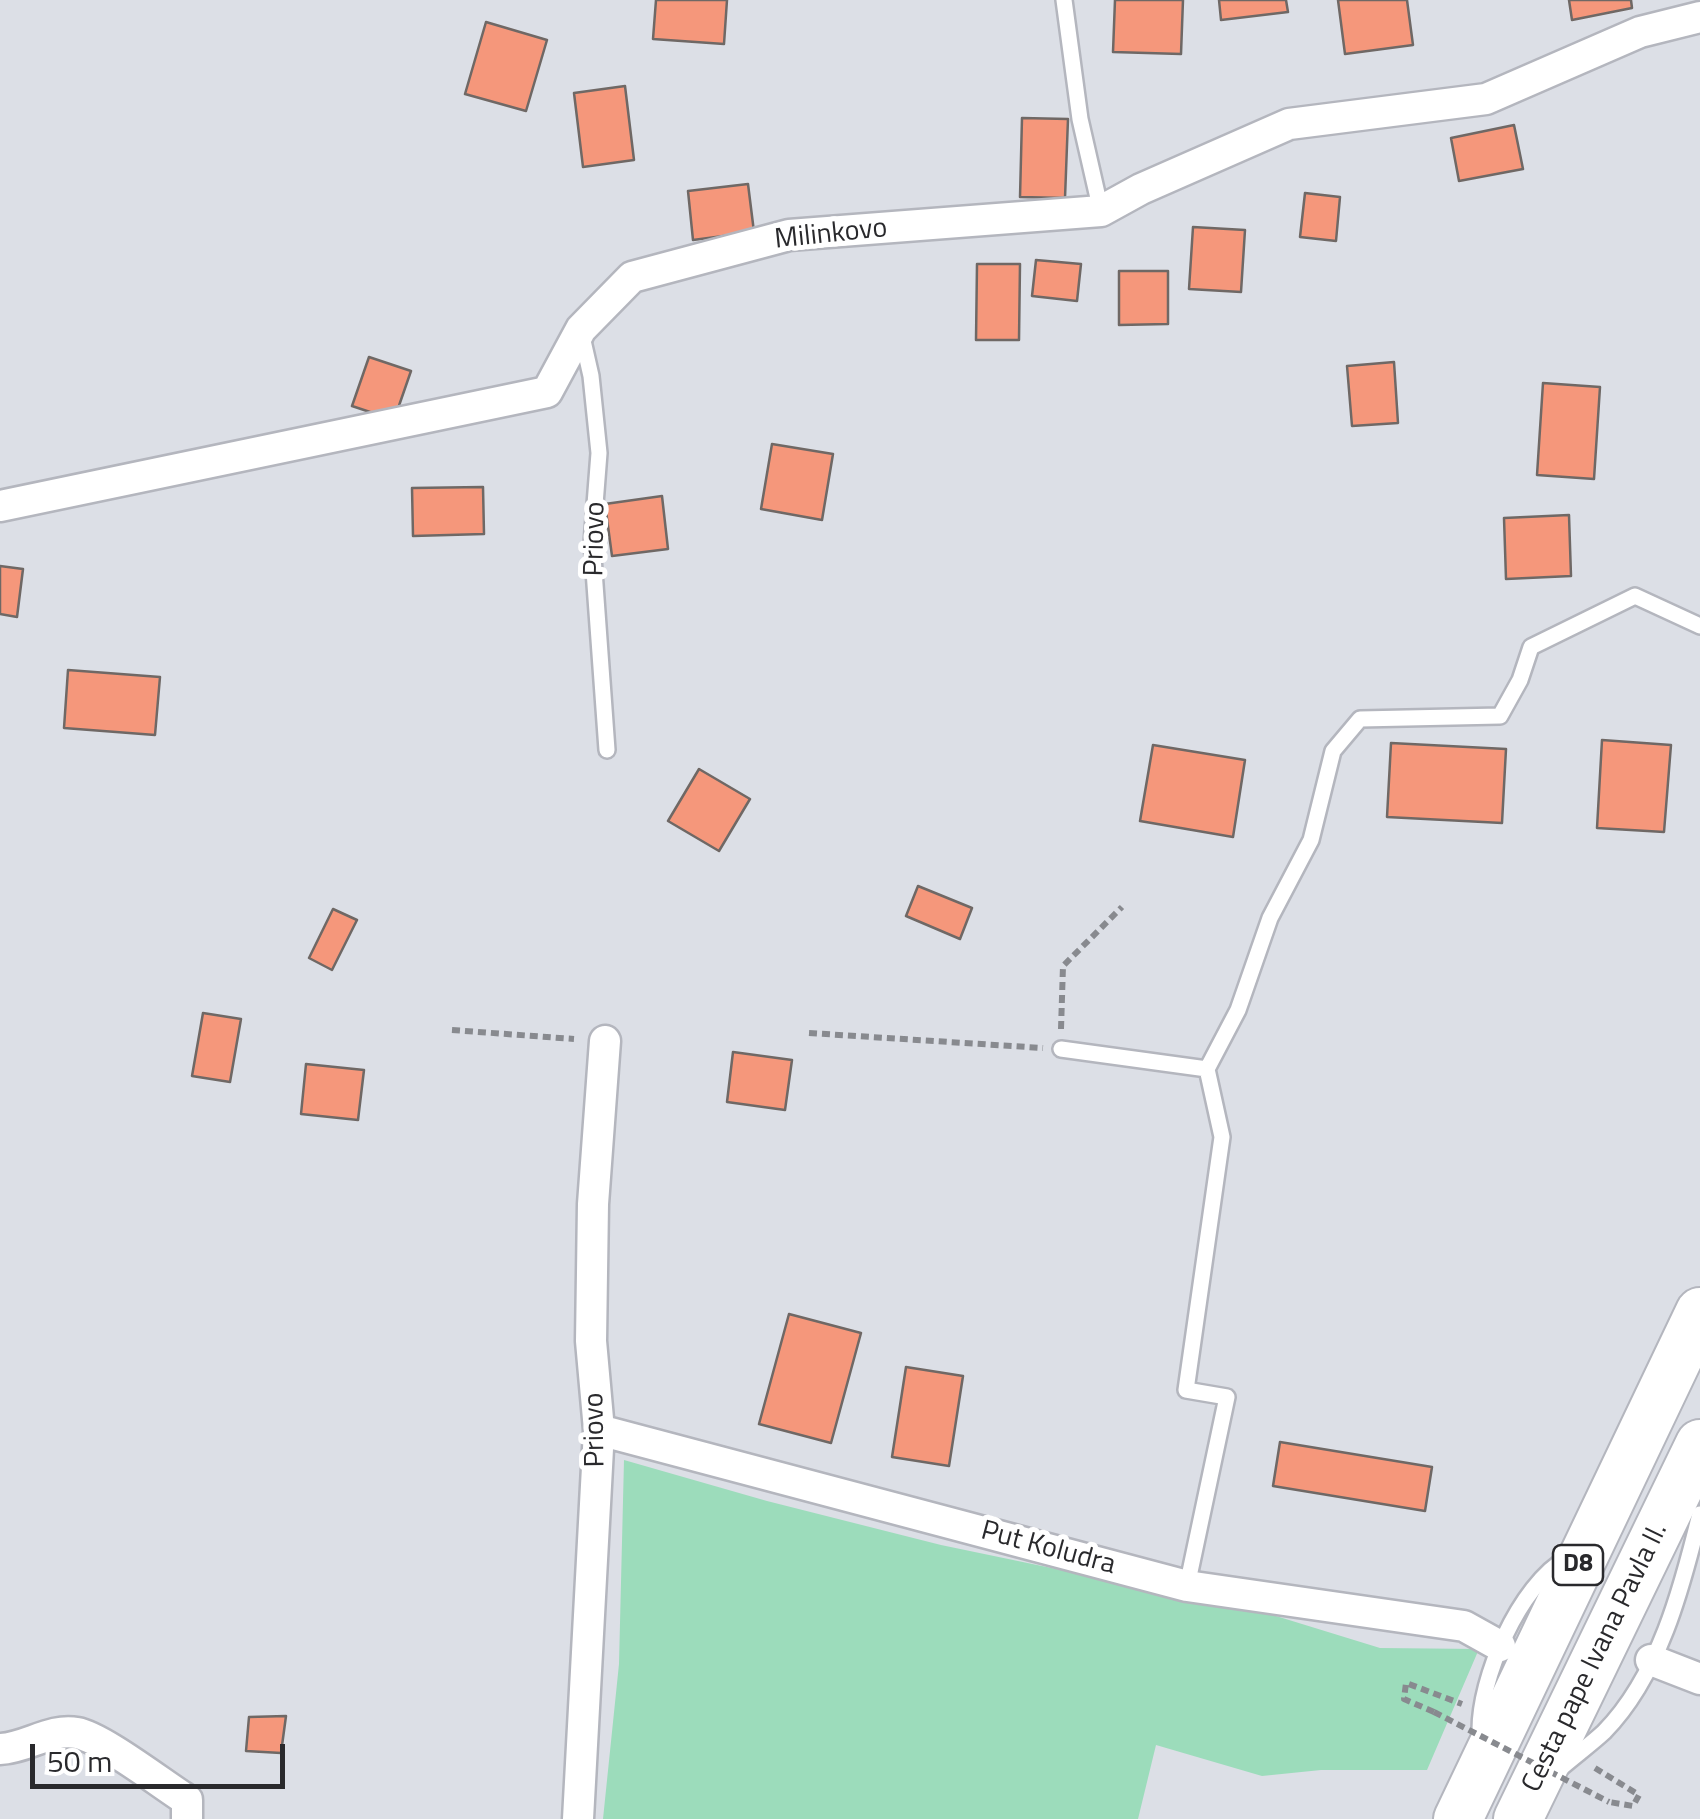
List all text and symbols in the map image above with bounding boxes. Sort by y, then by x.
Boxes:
street label: Milinkovo [773,212,889,258]
street label: Priovo [579,501,613,577]
street label: Priovo [579,1392,613,1468]
street label: Put Koludra [977,1515,1119,1583]
street label: Cesta pape Ivana Pavla II. [1516,1518,1676,1798]
road number: D8 [1553,1545,1603,1585]
scale bar [35,1724,290,1786]
text: 50 m [47,1738,112,1784]

